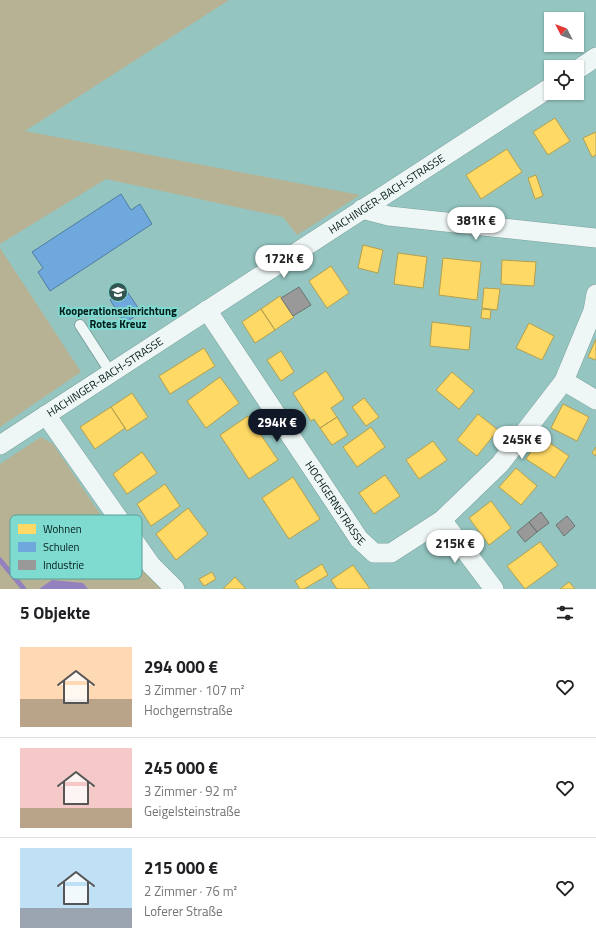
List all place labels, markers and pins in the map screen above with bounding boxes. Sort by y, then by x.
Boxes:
pin: 381K € [443,207,509,241]
pin: 172K € [251,245,317,279]
school or university icon: Kooperationseinrichtung Rotes Kreuz [107,281,129,303]
place label: Kooperationseinrichtung Rotes Kreuz [59,303,177,332]
pin: 294K € [244,409,310,443]
pin: 245K € [489,426,555,460]
pin: 215K € [422,530,488,564]

